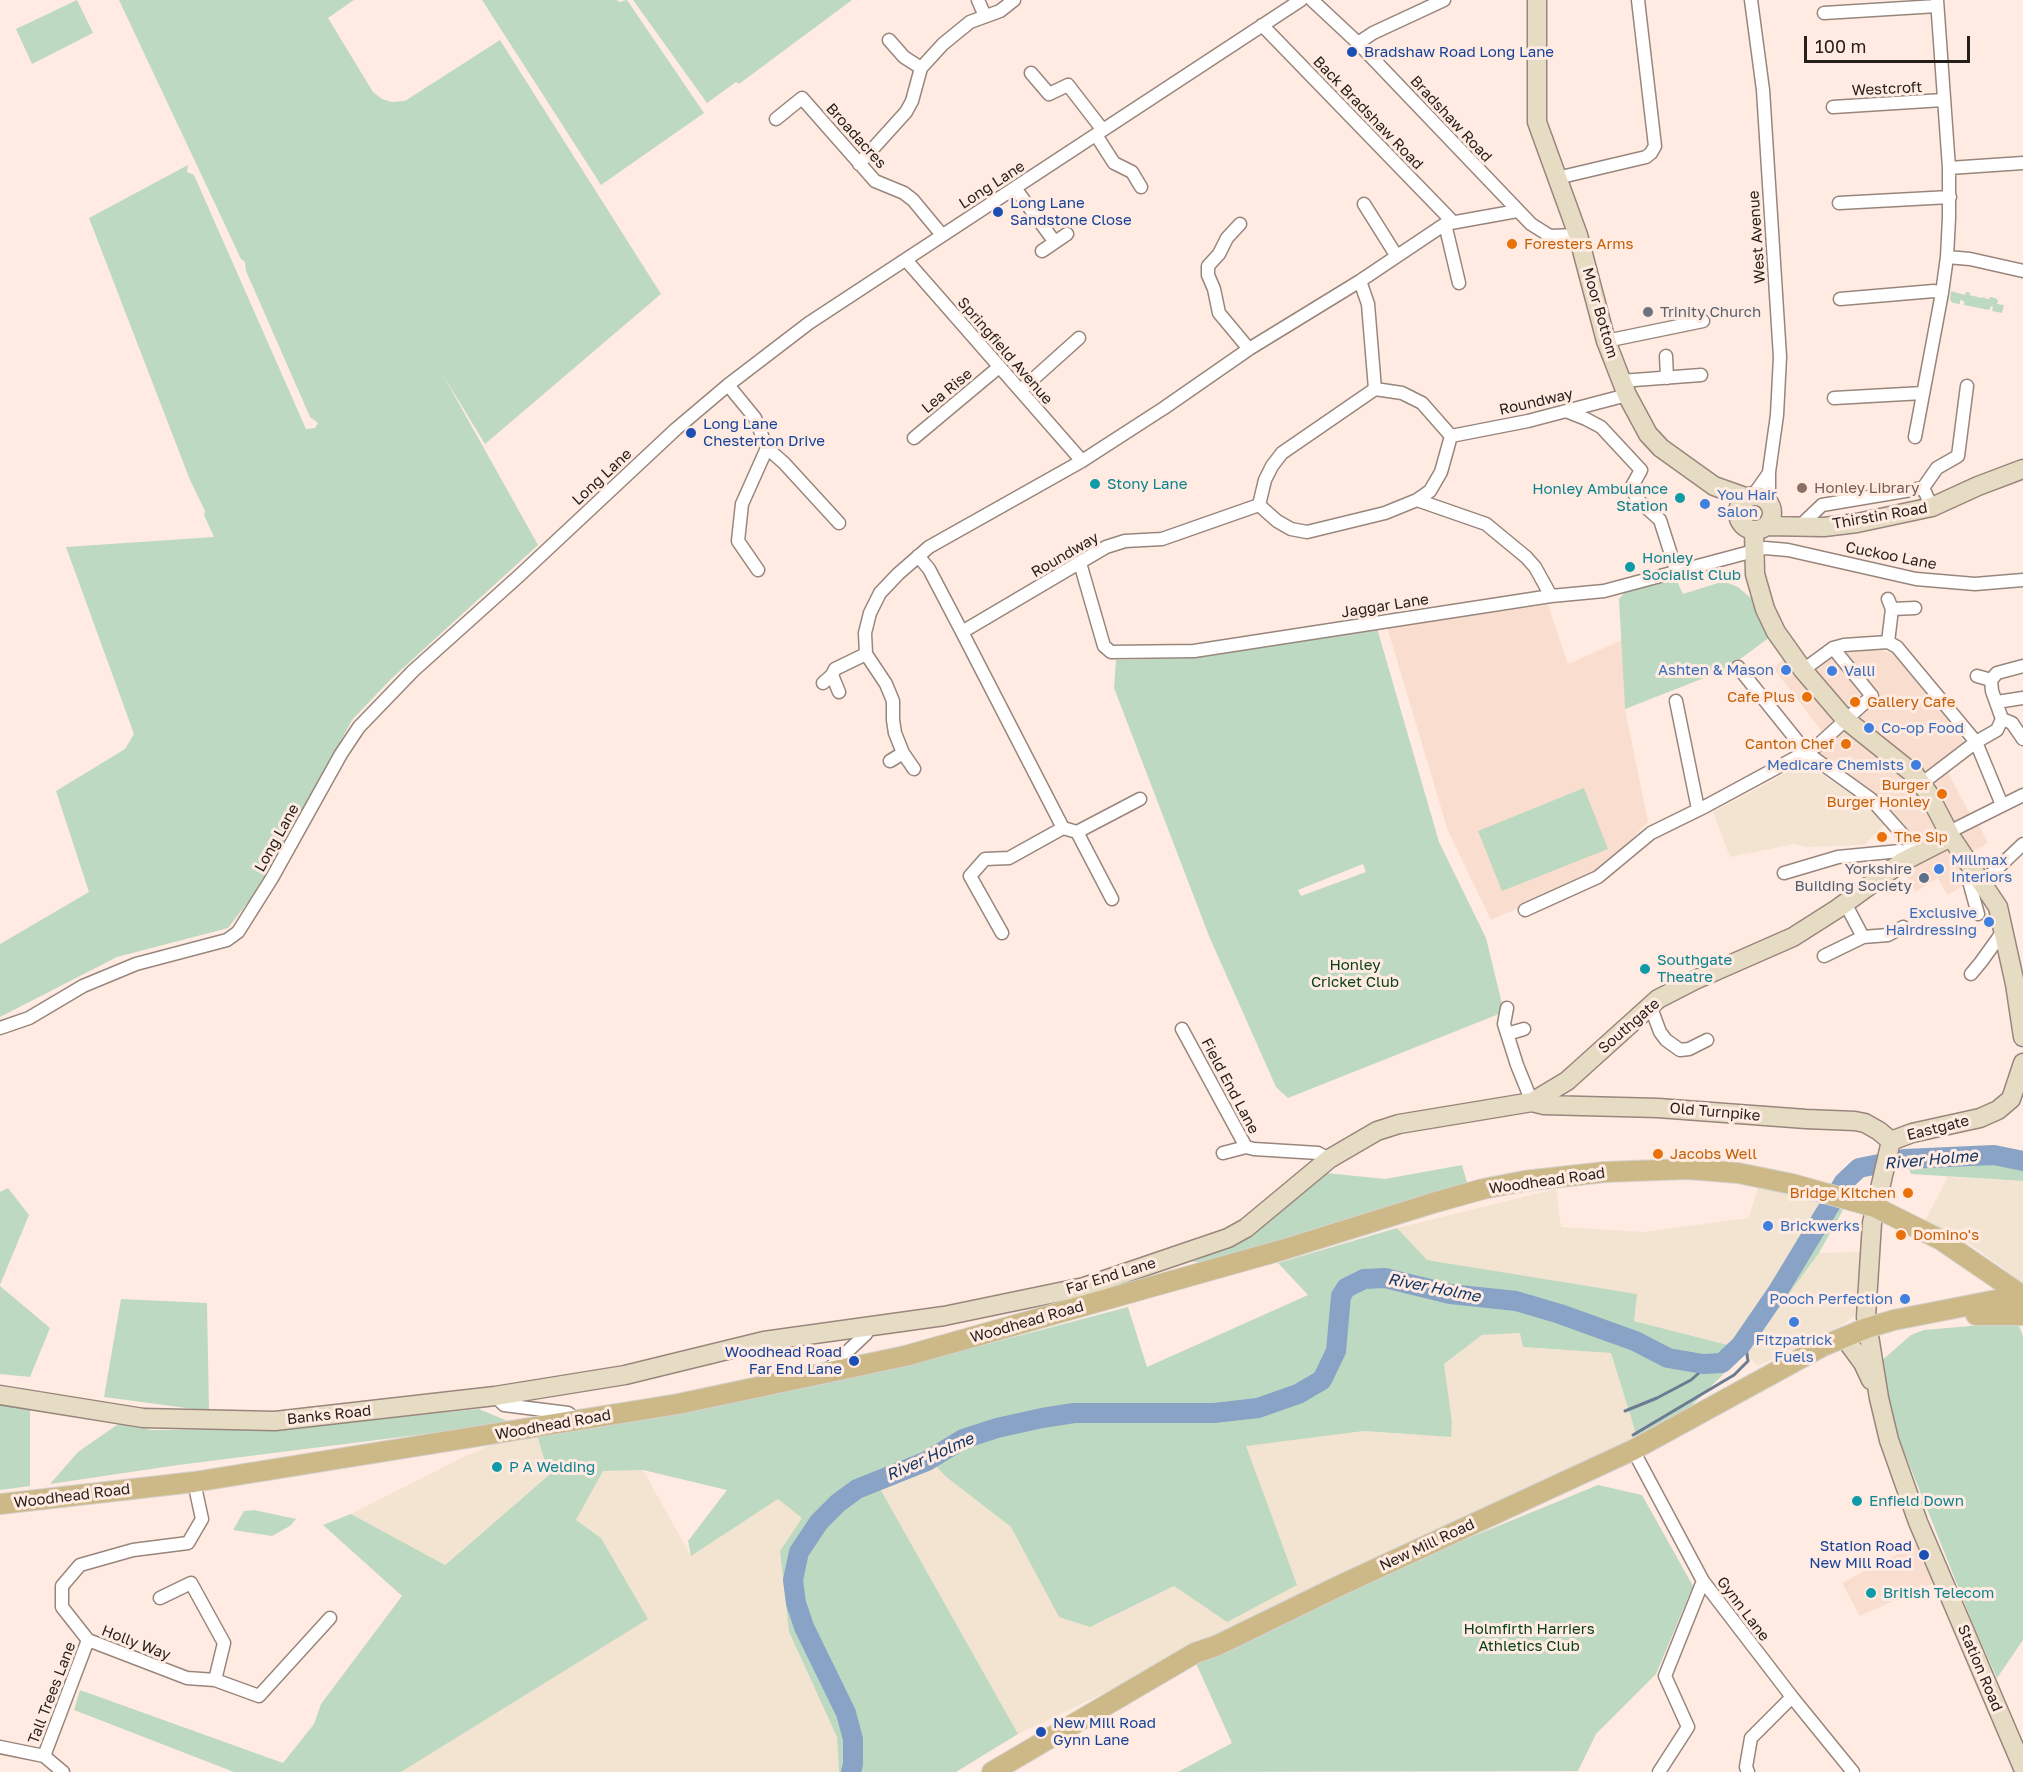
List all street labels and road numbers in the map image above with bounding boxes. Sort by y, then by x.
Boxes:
street label: Back Bradshaw Road [1309,53,1427,173]
street label: Bradshaw Road [1406,72,1496,166]
street label: Westcroft [1851,78,1923,100]
street label: Broadacres [822,100,890,172]
street label: Long Lane [956,157,1028,213]
street label: West Avenue [1745,190,1769,284]
street label: Moor Bottom [1578,265,1622,361]
street label: Springfield Avenue [954,294,1056,408]
street label: Lea Rise [918,365,976,417]
street label: Roundway [1497,385,1575,419]
street label: Long Lane [569,445,635,509]
street label: Thirstin Road [1831,499,1929,533]
street label: Roundway [1028,528,1102,582]
street label: Cuckoo Lane [1844,538,1938,574]
street label: Jaggar Lane [1340,590,1430,622]
street label: Long Lane [251,801,303,875]
street label: Southgate [1595,995,1663,1057]
street label: Field End Lane [1197,1035,1263,1137]
street label: Old Turnpike [1669,1099,1761,1125]
street label: Eastgate [1905,1112,1971,1144]
street label: Woodhead Road [1488,1164,1606,1198]
street label: Far End Lane [1064,1254,1158,1298]
street label: Woodhead Road [968,1297,1086,1347]
street label: Banks Road [286,1402,372,1428]
street label: Woodhead Road [494,1406,612,1444]
street label: Woodhead Road [13,1480,131,1512]
street label: New Mill Road [1377,1515,1477,1575]
street label: Gynn Lane [1713,1573,1773,1645]
street label: Holly Way [99,1622,173,1664]
street label: Station Road [1954,1622,2006,1714]
street label: Tall Trees Lane [24,1640,80,1746]

